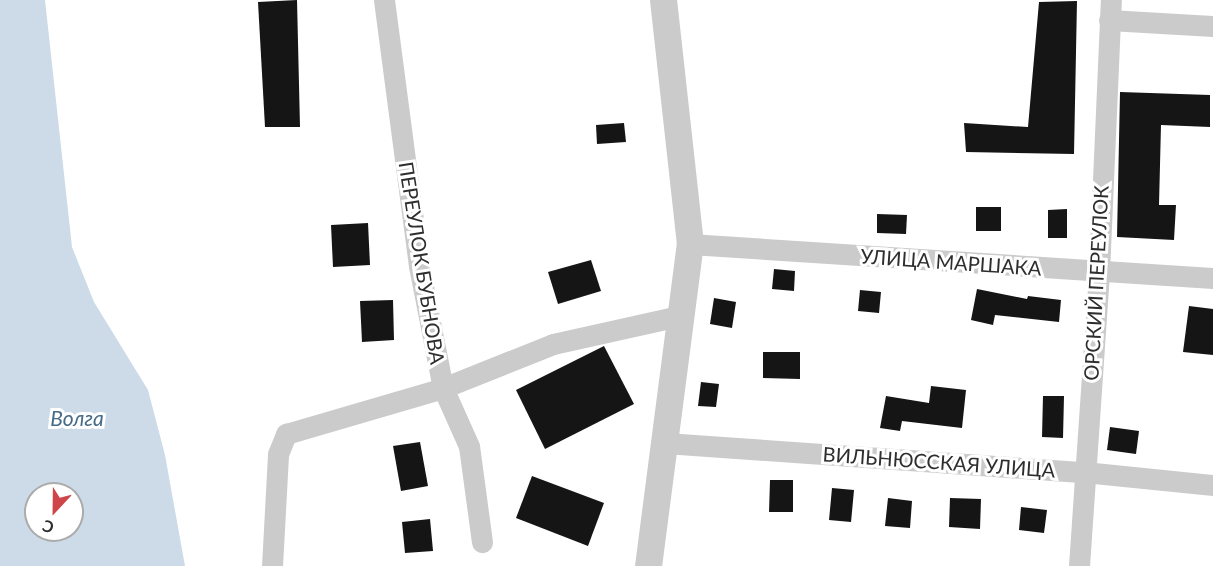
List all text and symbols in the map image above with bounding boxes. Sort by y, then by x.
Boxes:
street label: ПЕРЕУЛОК БУБНОВА [394,160,450,366]
street label: ОРСКИЙ ПЕРЕУЛОК [1079,185,1113,381]
street label: УЛИЦА МАРШАКА [860,244,1042,280]
water label: Волга [50,405,104,431]
street label: ВИЛЬНЮССКАЯ УЛИЦА [822,442,1056,482]
north arrow [24,482,84,542]
text: С [39,517,56,538]

